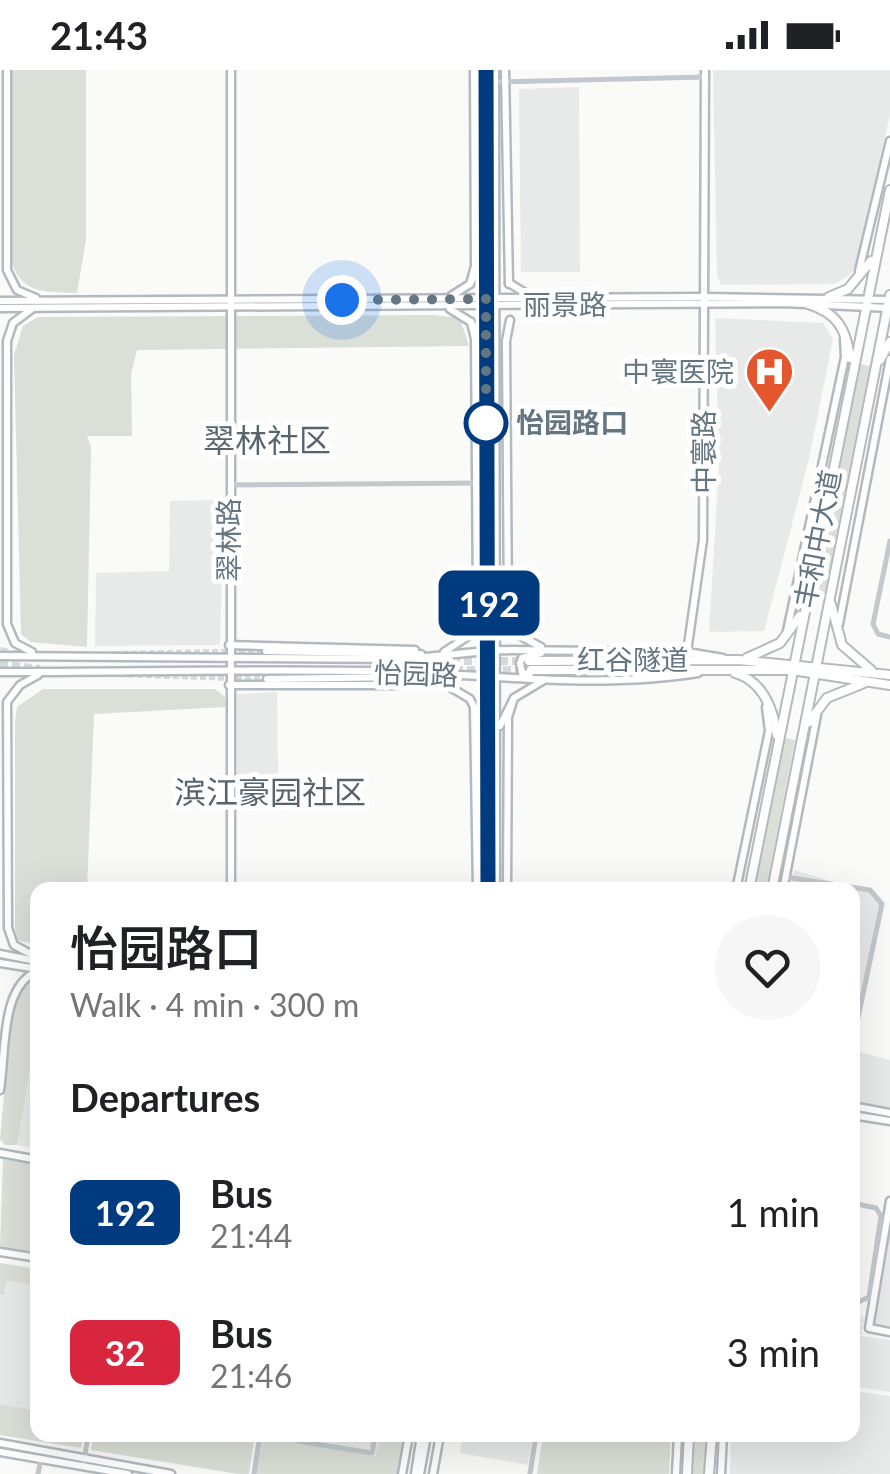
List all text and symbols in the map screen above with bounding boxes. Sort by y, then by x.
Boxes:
text: 21:43 [50,12,148,58]
your location [317,275,367,325]
street label: 丽景路 [523,287,607,321]
hospital icon: 中寰医院 [743,346,795,414]
place label: 中寰医院 [622,354,734,388]
marker: 怡园路口 [465,402,507,444]
place label: 怡园路口 [516,405,628,439]
street label: 中寰路 [686,410,720,494]
district label: 翠林社区 [203,420,331,459]
street label: 丰和中大道 [787,467,847,611]
street label: 翠林路 [211,498,245,582]
line badge: 192 [432,570,546,636]
text: 192 [459,582,519,624]
street label: 红谷隧道 [577,642,689,676]
street label: 怡园路 [373,655,459,691]
district label: 滨江豪园社区 [174,772,366,811]
button: heart [715,915,820,1020]
text: 怡园路口 [70,919,262,976]
text: Walk · 4 min · 300 m [70,985,359,1024]
text: Departures [70,1074,260,1120]
text: Bus [210,1170,273,1216]
text: 1 min [727,1189,820,1235]
text: 192 [95,1191,155,1233]
text: 21:44 [210,1216,292,1255]
text: Bus [210,1310,273,1356]
text: 3 min [727,1329,820,1375]
text: 32 [105,1331,145,1373]
text: 21:46 [210,1356,292,1395]

